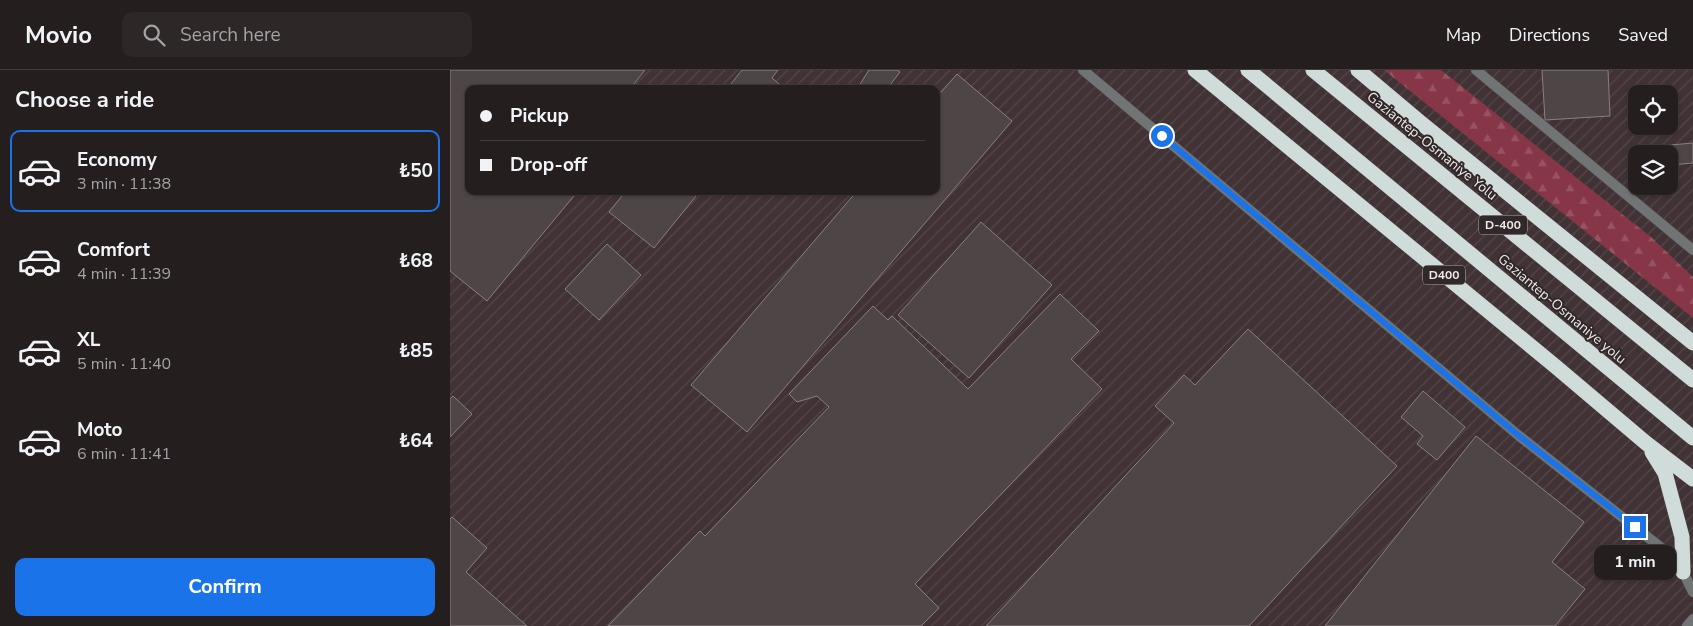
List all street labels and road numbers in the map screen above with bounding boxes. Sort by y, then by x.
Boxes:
street label: Gaziantep-Osmaniye Yolu [1363,87,1501,205]
road number: D-400 [1479,216,1527,234]
street label: Gaziantep-Osmaniye yolu [1494,250,1630,368]
road number: D400 [1423,266,1465,284]

